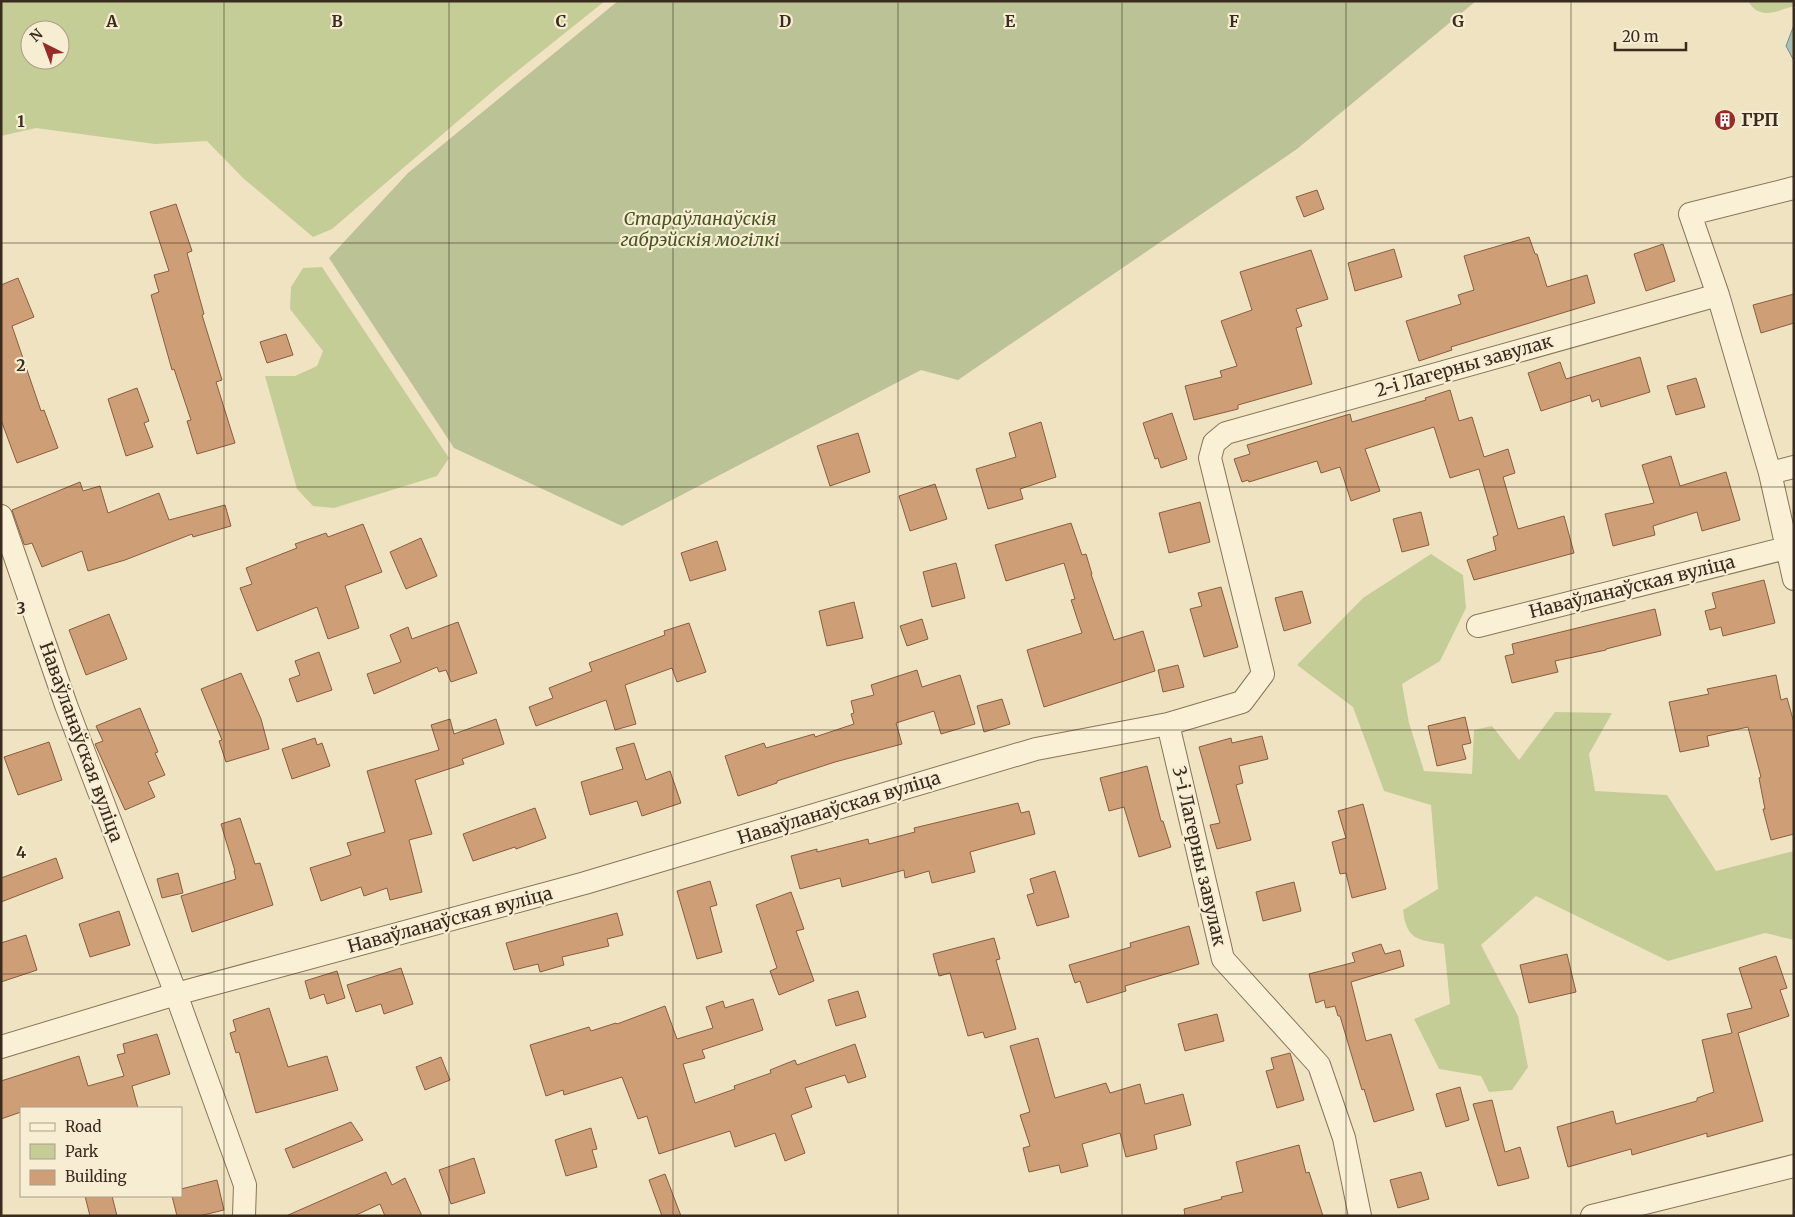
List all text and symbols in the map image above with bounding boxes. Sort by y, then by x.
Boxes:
text: A [105,11,118,31]
text: B [331,11,343,31]
text: C [556,11,566,31]
text: D [779,11,791,31]
text: E [1005,11,1016,31]
text: F [1229,11,1239,31]
text: G [1452,11,1464,31]
north arrow [20,20,70,70]
scale bar [1615,20,1686,52]
text: N [26,25,46,46]
text: 20 m [1622,27,1659,46]
building icon: ГРП [1713,108,1737,132]
place label: ГРП [1741,108,1779,131]
text: 1 [17,111,25,131]
park label: Стараўланаўскія габрэйскія могілкі [621,207,780,251]
street label: 2-і Лагерны завулак [1372,329,1556,402]
text: 2 [16,355,26,375]
street label: Наваўланаўская вуліца [1527,550,1737,623]
text: 3 [16,598,26,618]
street label: Наваўланаўская вуліца [35,639,128,845]
street label: 3-і Лагерны завулак [1168,764,1232,949]
street label: Наваўланаўская вуліца [735,766,943,849]
text: 4 [16,842,26,862]
street label: Наваўланаўская вуліца [345,881,555,958]
legend [20,1107,182,1197]
text: Road [65,1117,101,1136]
text: Park [65,1142,99,1161]
text: Building [65,1167,127,1186]

